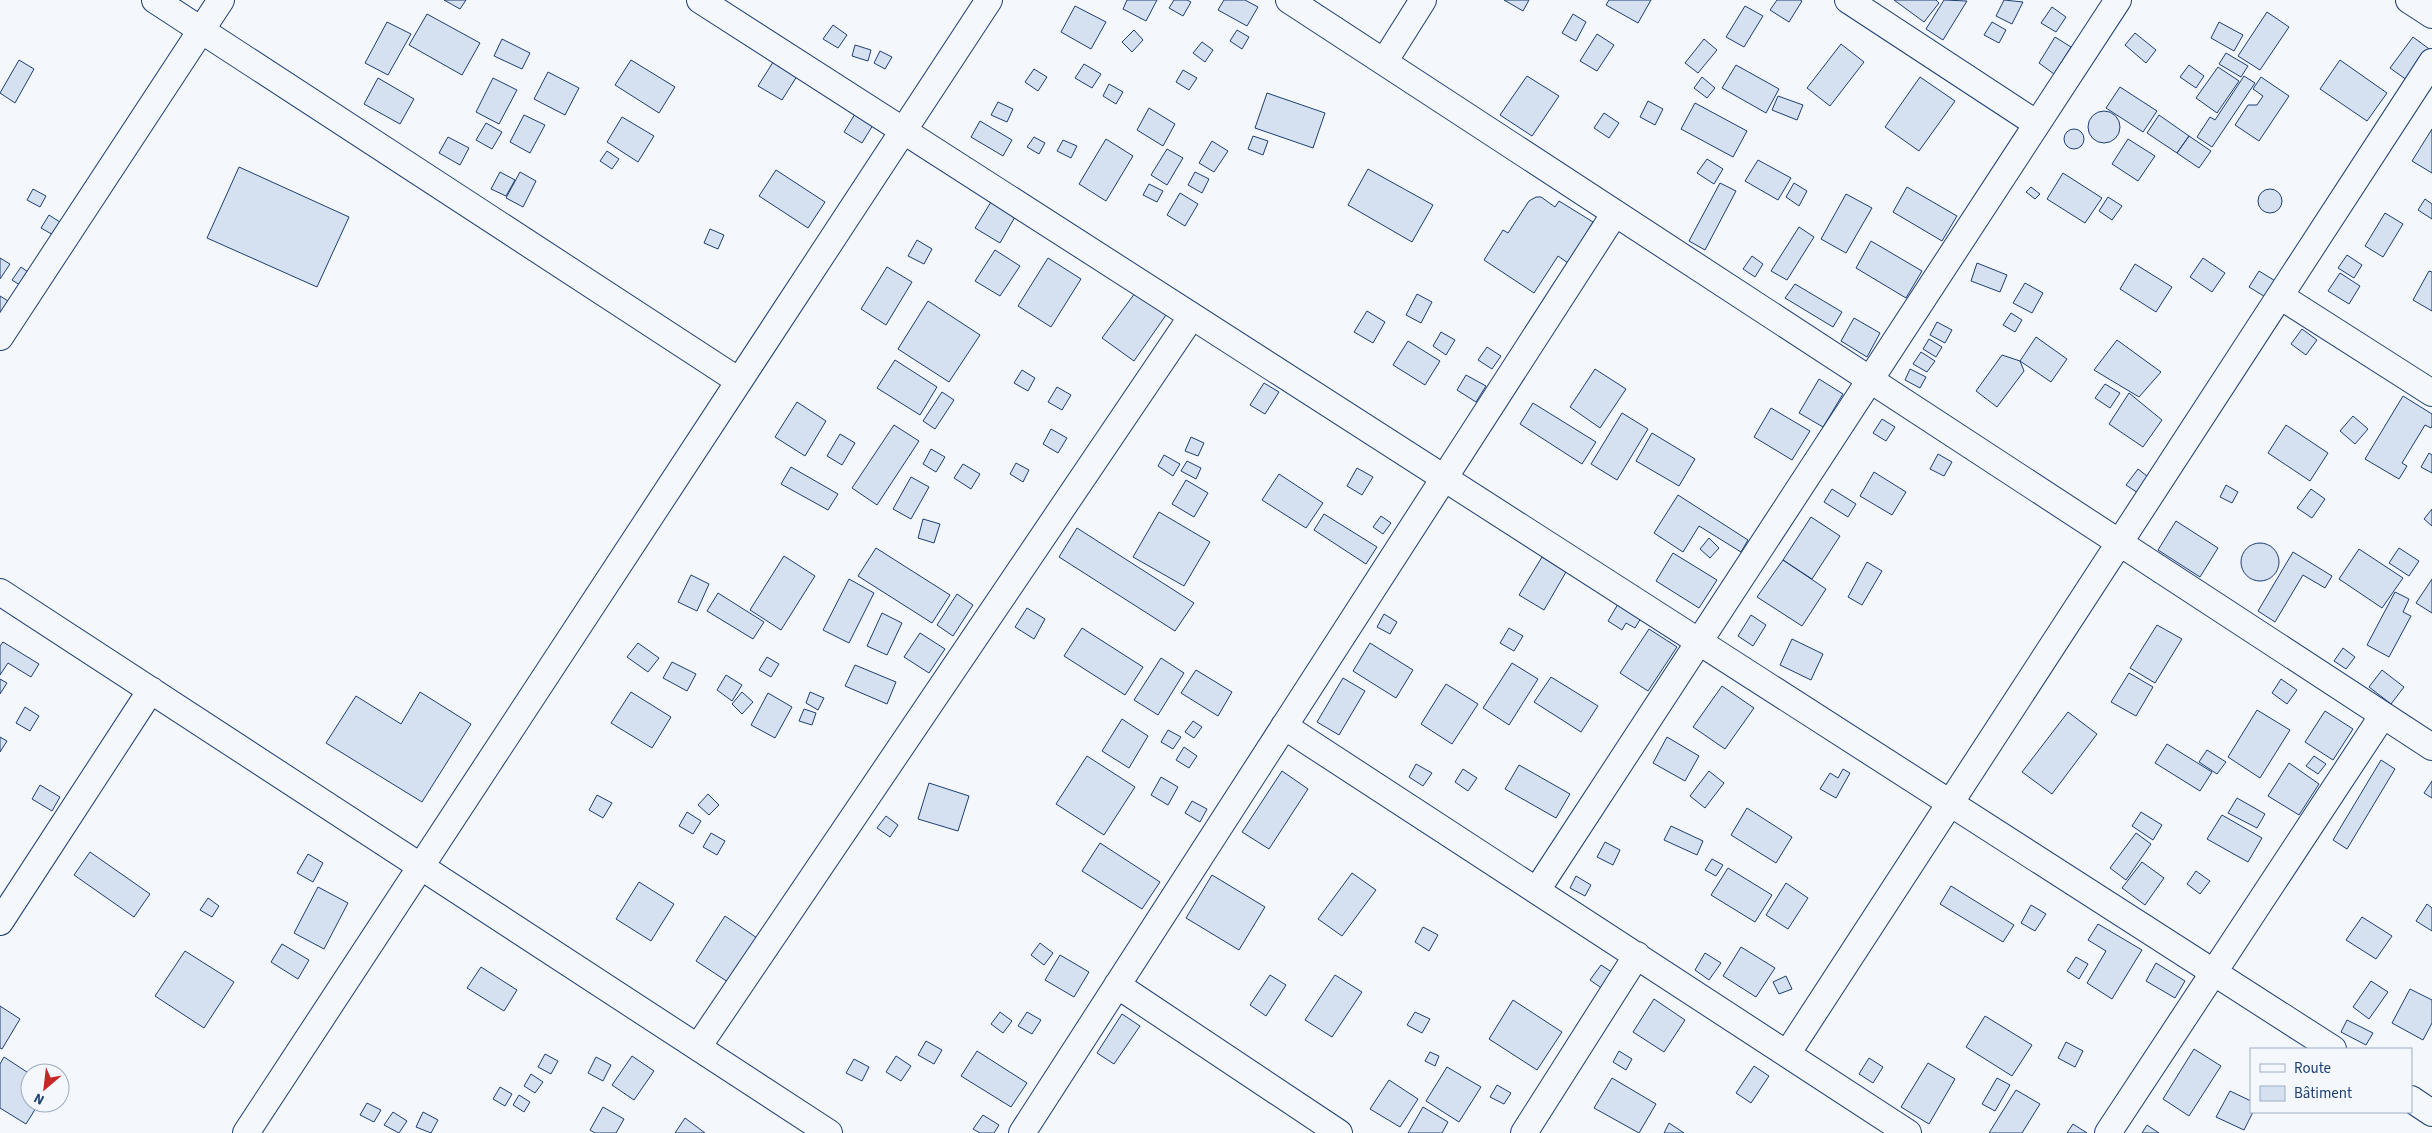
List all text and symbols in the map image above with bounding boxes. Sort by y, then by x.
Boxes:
legend [2250,1048,2412,1113]
text: Route [2294,1058,2331,1079]
north arrow [20,1063,70,1113]
text: Bâtiment [2294,1083,2352,1104]
text: N [31,1088,48,1110]

